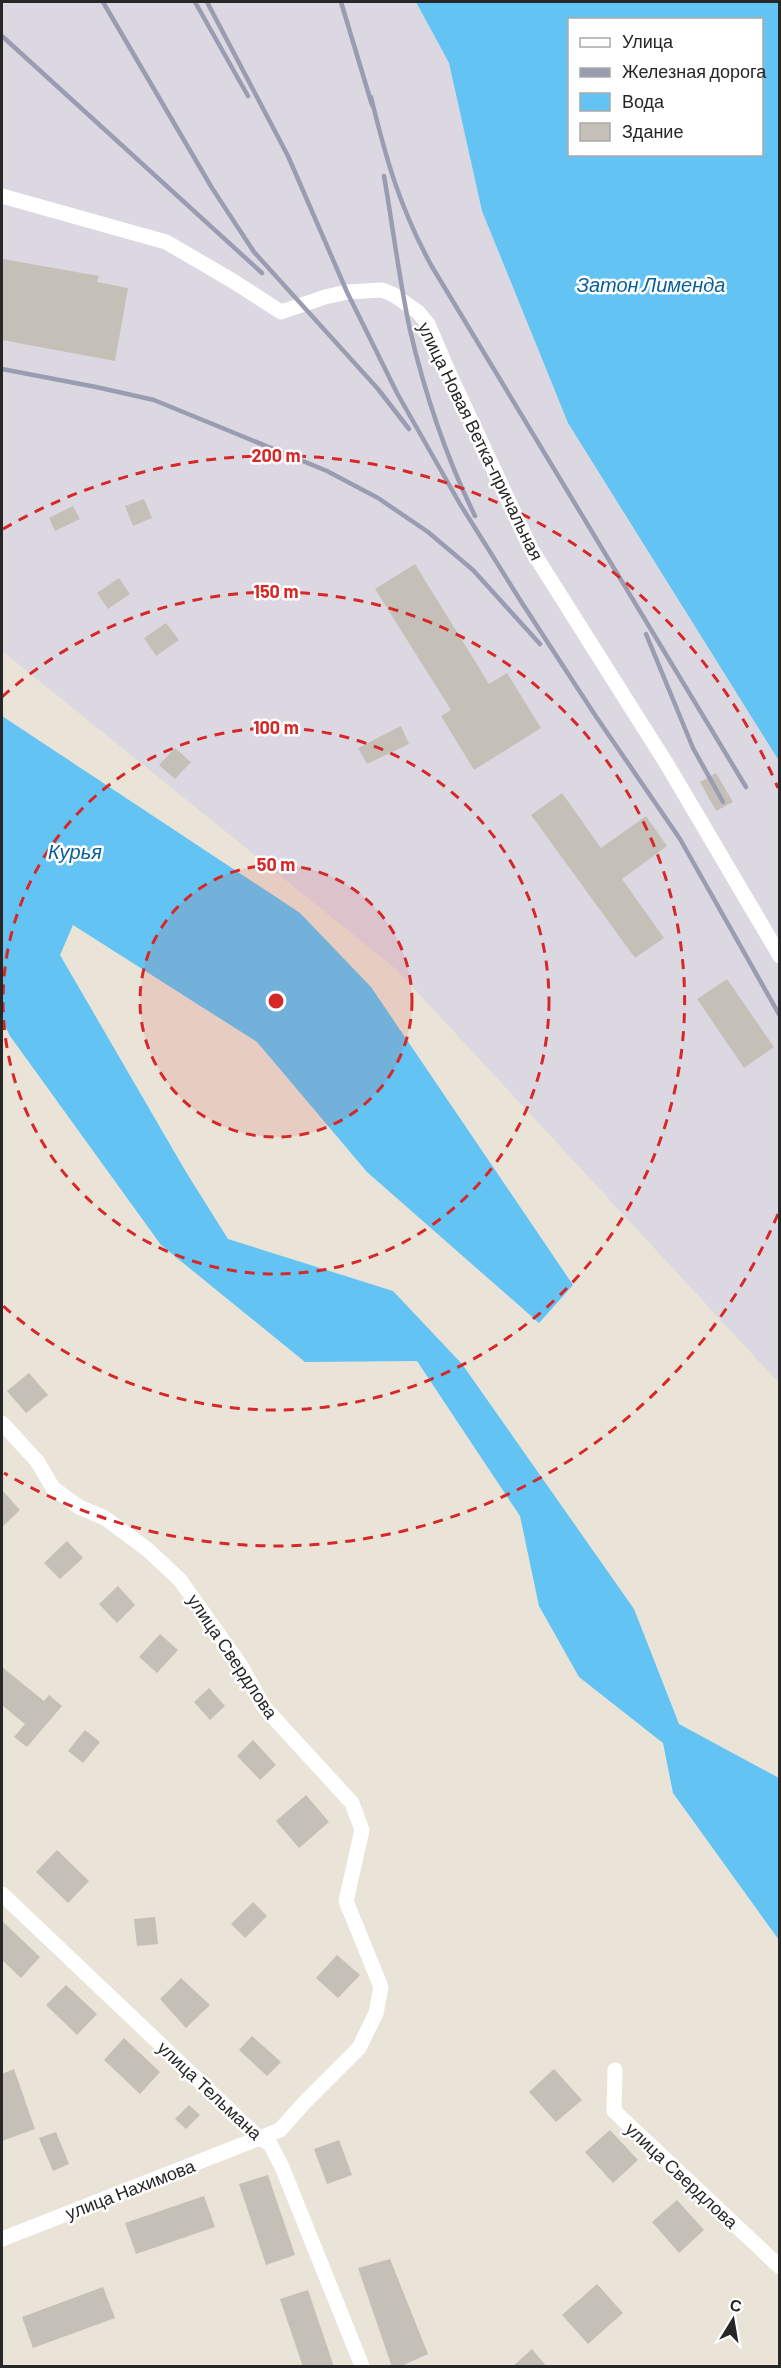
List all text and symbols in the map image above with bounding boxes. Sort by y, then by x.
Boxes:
legend [568,18,763,156]
text: Улица [622,30,674,52]
text: Железная дорога [622,60,767,82]
text: Вода [622,90,665,112]
text: Здание [622,120,683,142]
water label: Затон Лименда [577,272,725,296]
street label: улица Новая Ветка-причальная [414,318,548,564]
text: 200 m [251,444,301,466]
text: 150 m [254,580,298,602]
text: 100 m [253,716,299,738]
water label: Курья [48,839,102,863]
text: 50 m [257,853,295,875]
centre of rings [266,991,286,1011]
street label: улица Свердлова [183,1589,283,1723]
street label: улица Тельмана [153,2036,267,2145]
street label: улица Свердлова [621,2117,743,2233]
street label: улица Нахимова [62,2154,199,2224]
north arrow [703,2290,763,2350]
text: С [728,2294,744,2315]

